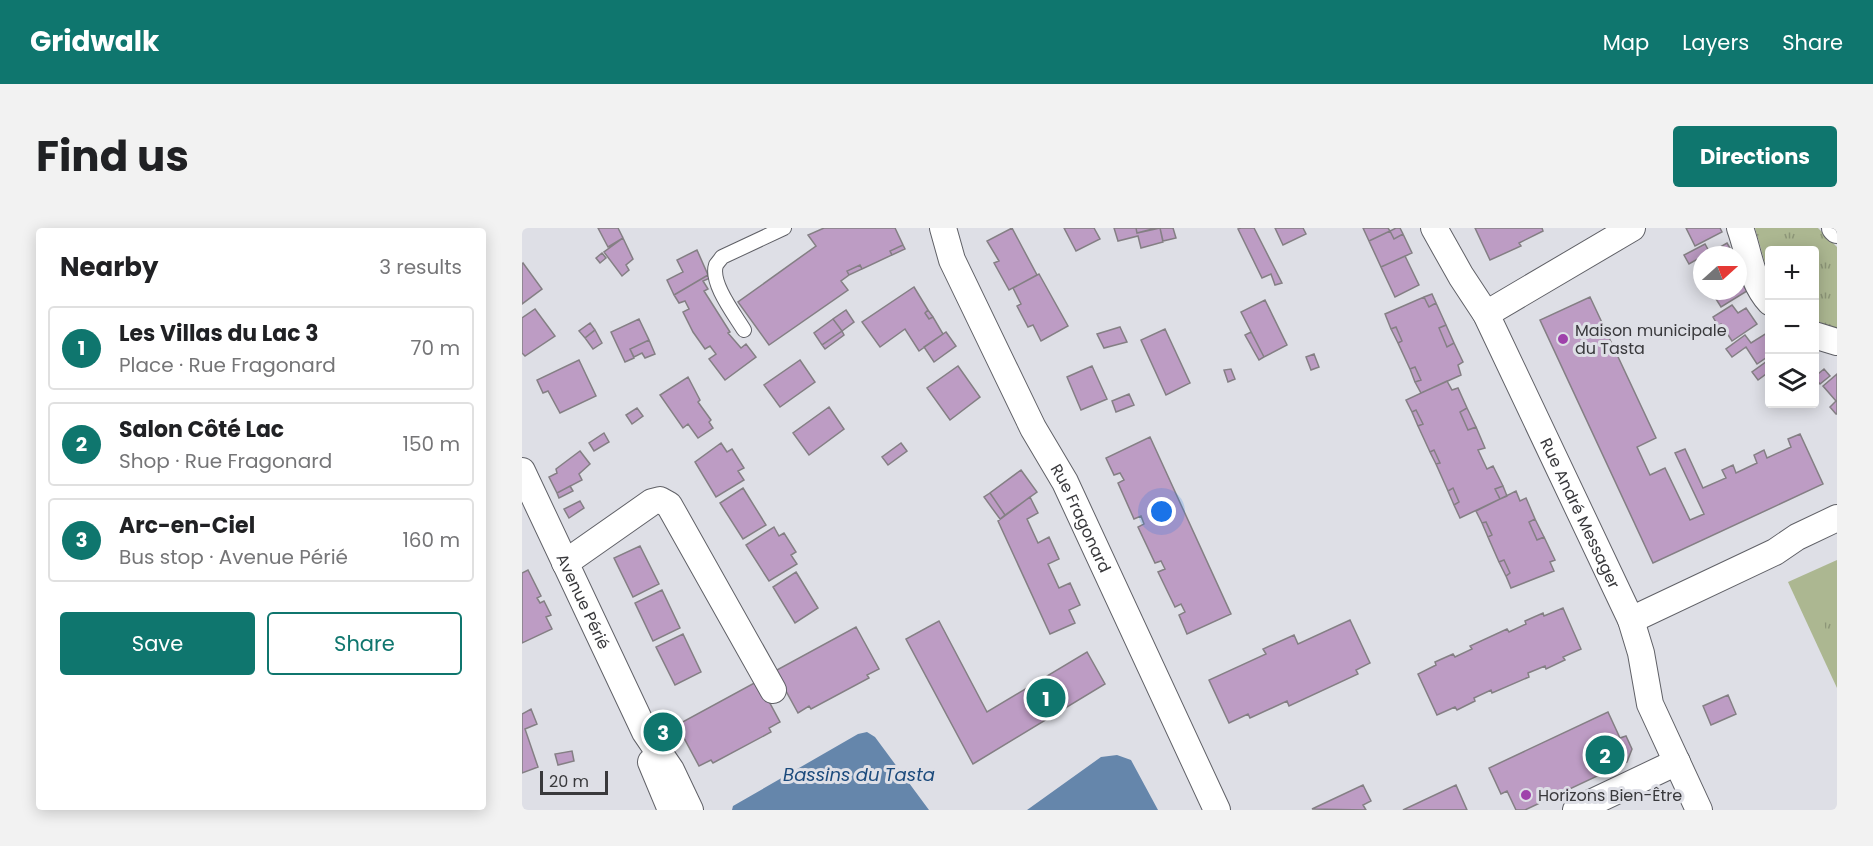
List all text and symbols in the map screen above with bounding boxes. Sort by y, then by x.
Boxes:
text: Gridwalk [30,22,159,61]
text: Map [1603,28,1649,57]
text: Layers [1682,28,1749,57]
text: Share [1782,28,1843,57]
button: Directions [1673,126,1837,187]
text: Find us [36,127,189,186]
north arrow [1693,246,1747,300]
map controls [1765,246,1819,408]
button: + [1765,246,1819,300]
text: Nearby [60,249,158,285]
text: 3 results [379,253,462,281]
button: − [1765,300,1819,354]
text: Les Villas du Lac 3 [119,318,319,349]
place label: Maison municipale du Tasta [1575,319,1727,360]
marker: Maison municipale du Tasta [1556,332,1570,346]
text: 1 [78,334,85,362]
text: 70 m [411,334,460,362]
text: Place · Rue Fragonard [119,351,336,379]
button: layers [1765,354,1819,408]
text: Salon Côté Lac [119,414,284,445]
text: 2 [76,430,87,458]
text: 150 m [403,430,460,458]
street label: Rue André Messager [1534,434,1626,593]
text: Shop · Rue Fragonard [119,447,332,475]
street label: Rue Fragonard [1045,460,1116,576]
your location [1147,497,1176,526]
text: Arc-en-Ciel [119,510,255,541]
text: 3 [75,526,88,554]
text: 160 m [402,526,460,554]
text: Bus stop · Avenue Périé [119,543,348,571]
street label: Avenue Périé [550,550,615,653]
button: Save [60,612,255,675]
button: Share [267,612,462,675]
pin: 1 [1026,676,1066,720]
pin: 3 [644,710,682,754]
pin: 2 [1586,732,1624,778]
water label: Bassins du Tasta [783,762,935,787]
scale bar [540,768,608,796]
text: 20 m [549,770,589,793]
place label: Horizons Bien-Être [1538,784,1682,807]
marker: Horizons Bien-Être [1519,788,1533,802]

